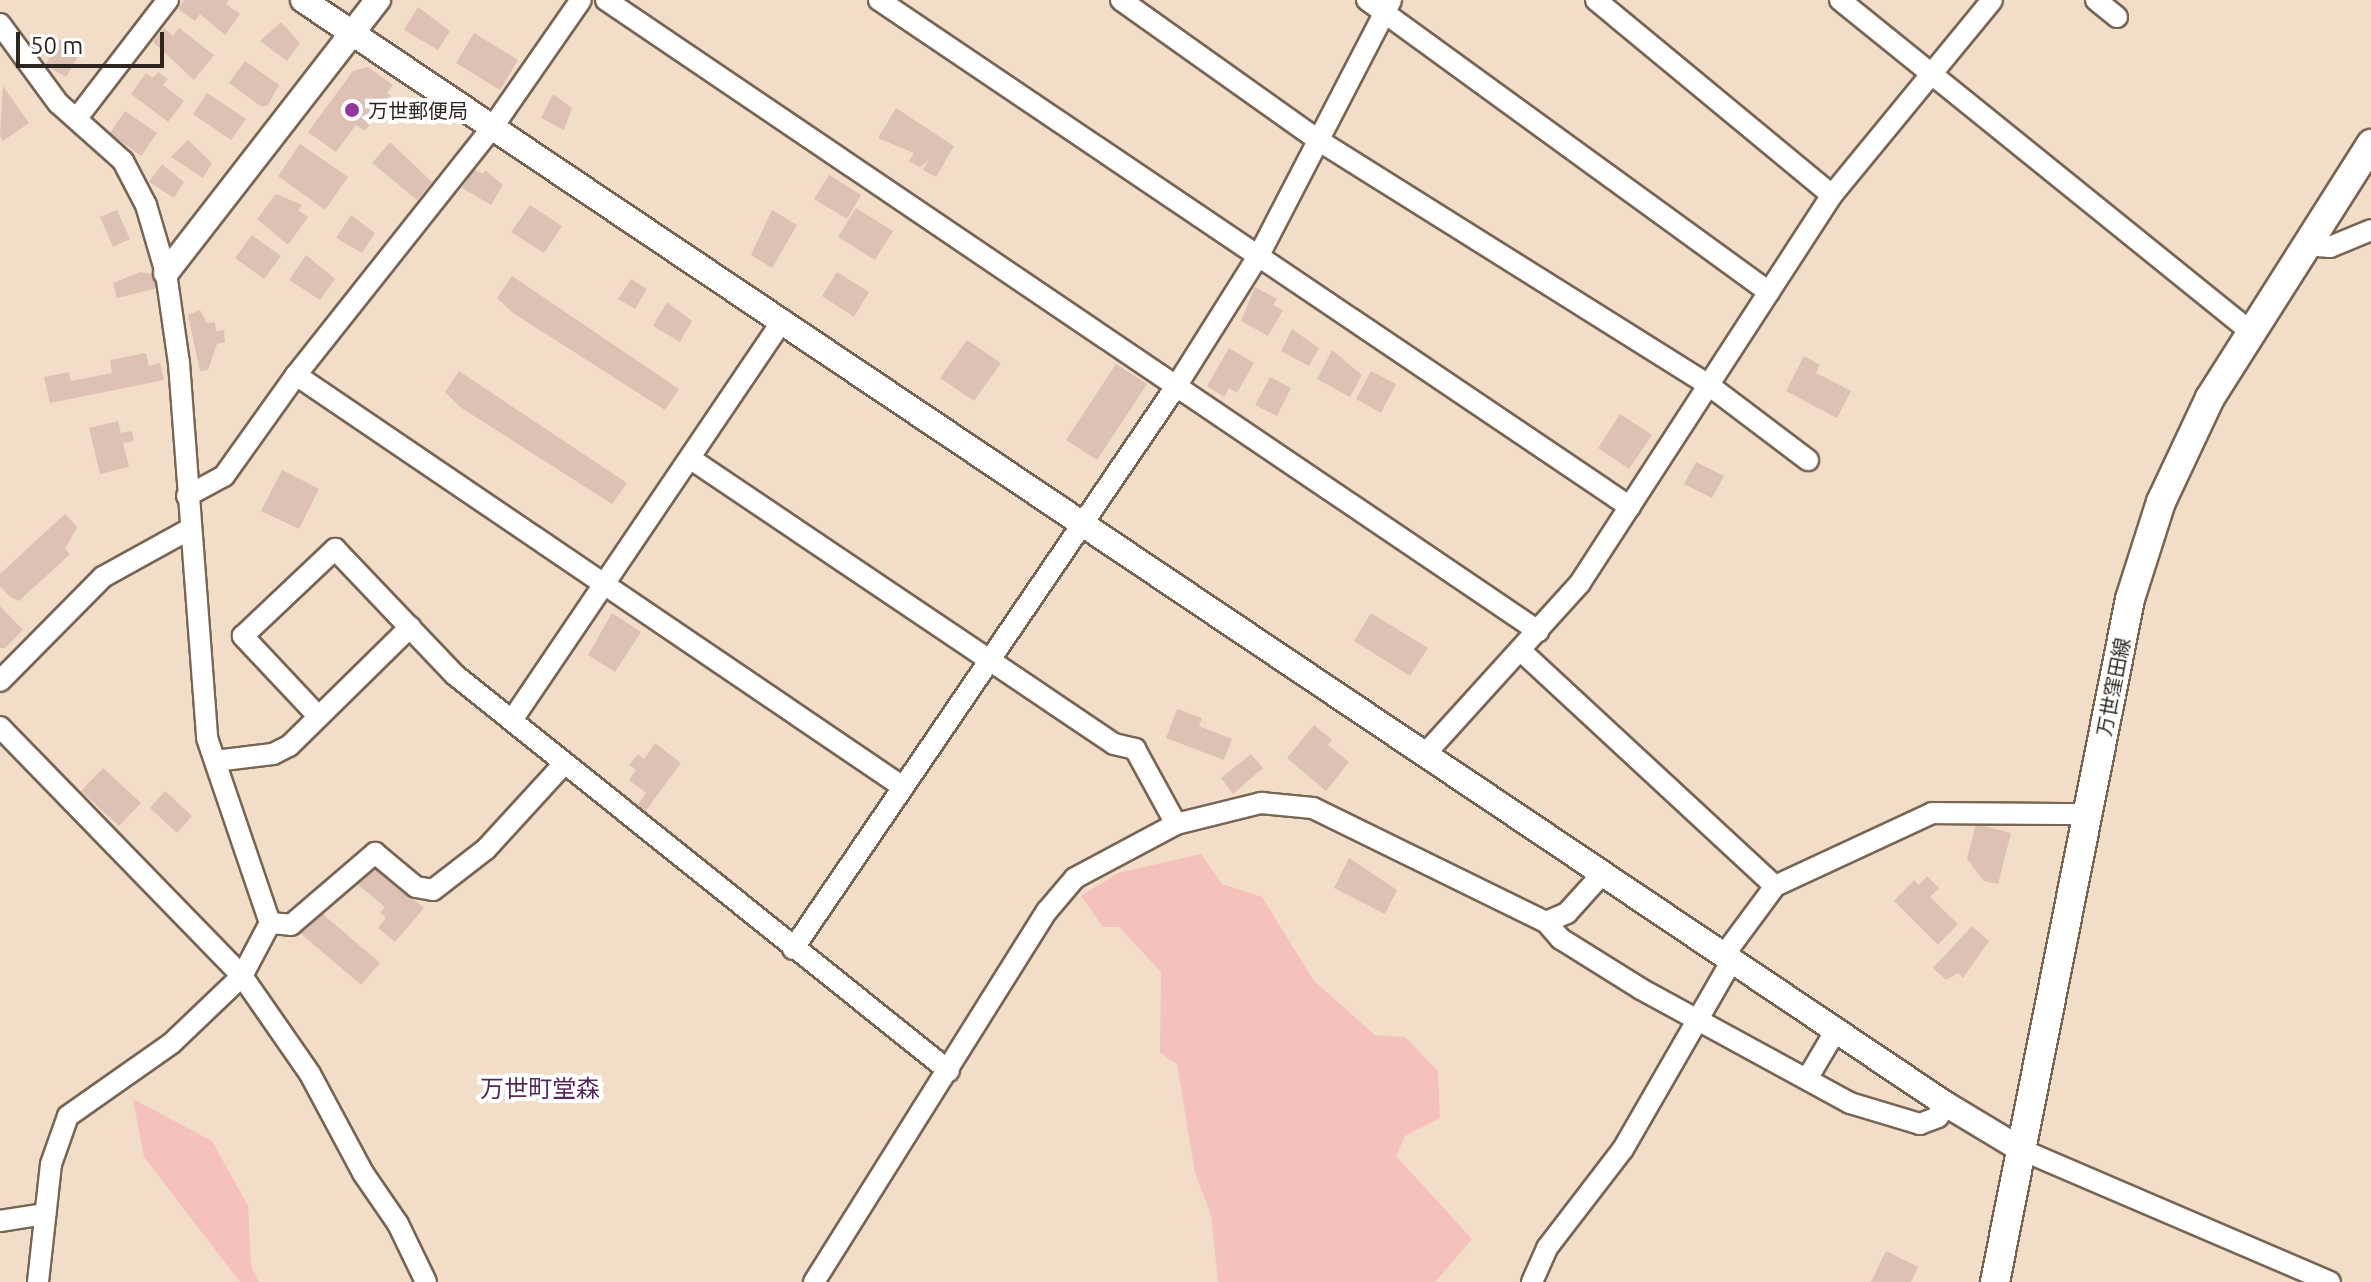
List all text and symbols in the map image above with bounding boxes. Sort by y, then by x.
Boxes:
scale bar [20,16,168,66]
text: 50 m [30,32,83,59]
place label: 万世郵便局 [368,98,468,122]
marker: 万世郵便局 [343,101,361,119]
street label: 万世窪田線 [2092,636,2134,738]
district label: 万世町堂森 [480,1075,600,1103]

